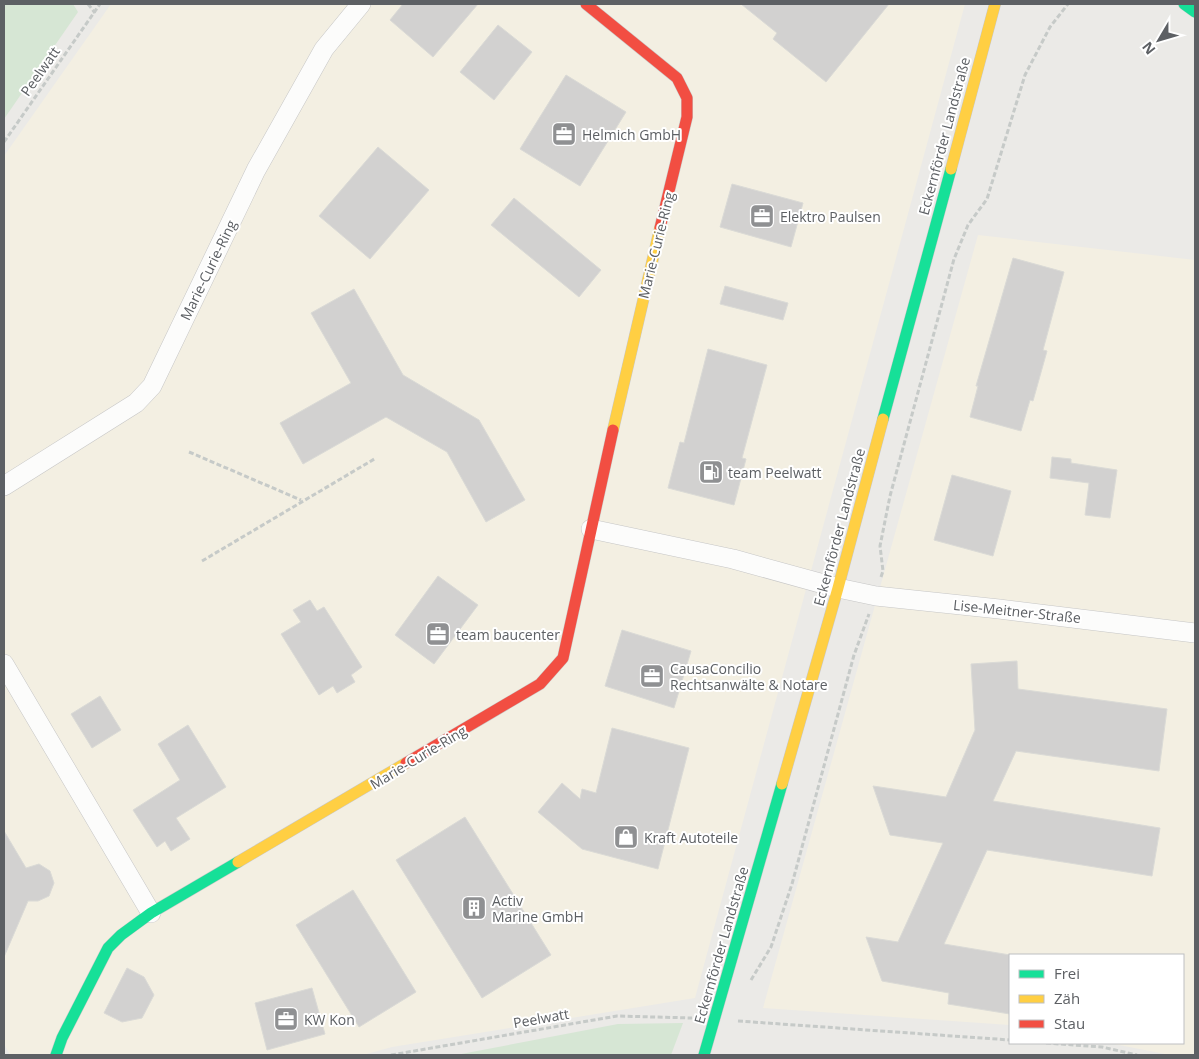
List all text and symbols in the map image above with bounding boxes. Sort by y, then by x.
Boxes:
north arrow [1134,15,1184,65]
text: N [1137,38,1159,59]
street label: Peelwatt [16,42,64,100]
street label: Eckernförder Landstraße [914,55,974,217]
office icon: Helmich GmbH [551,121,577,147]
place label: Helmich GmbH [582,125,681,144]
street label: Marie-Curie-Ring [634,189,679,300]
office icon: Elektro Paulsen [749,203,775,229]
place label: Elektro Paulsen [780,207,881,226]
street label: Marie-Curie-Ring [175,216,241,323]
street label: Eckernförder Landstraße [809,446,869,608]
fuel station icon: team Peelwatt [698,459,724,485]
place label: team Peelwatt [728,463,822,482]
street label: Lise-Meitner-Straße [952,595,1082,627]
office icon: team baucenter [425,621,451,647]
place label: team baucenter [456,625,560,644]
place label: CausaConcilio Rechtsanwälte & Notare [670,659,828,694]
office icon: CausaConcilio Rechtsanwälte & Notare [639,663,665,689]
street label: Marie-Curie-Ring [366,720,470,793]
shop icon: Kraft Autoteile [613,824,639,850]
place label: Kraft Autoteile [644,828,738,847]
street label: Eckernförder Landstraße [689,864,753,1026]
place label: Activ Marine GmbH [492,891,584,926]
building icon: Activ Marine GmbH [461,895,487,921]
legend [1009,954,1184,1044]
text: Frei [1054,963,1080,983]
text: Zäh [1054,988,1080,1008]
street label: Peelwatt [512,1004,570,1032]
office icon: KW Kon [273,1006,299,1032]
place label: KW Kon [304,1010,355,1029]
text: Stau [1054,1013,1085,1033]

